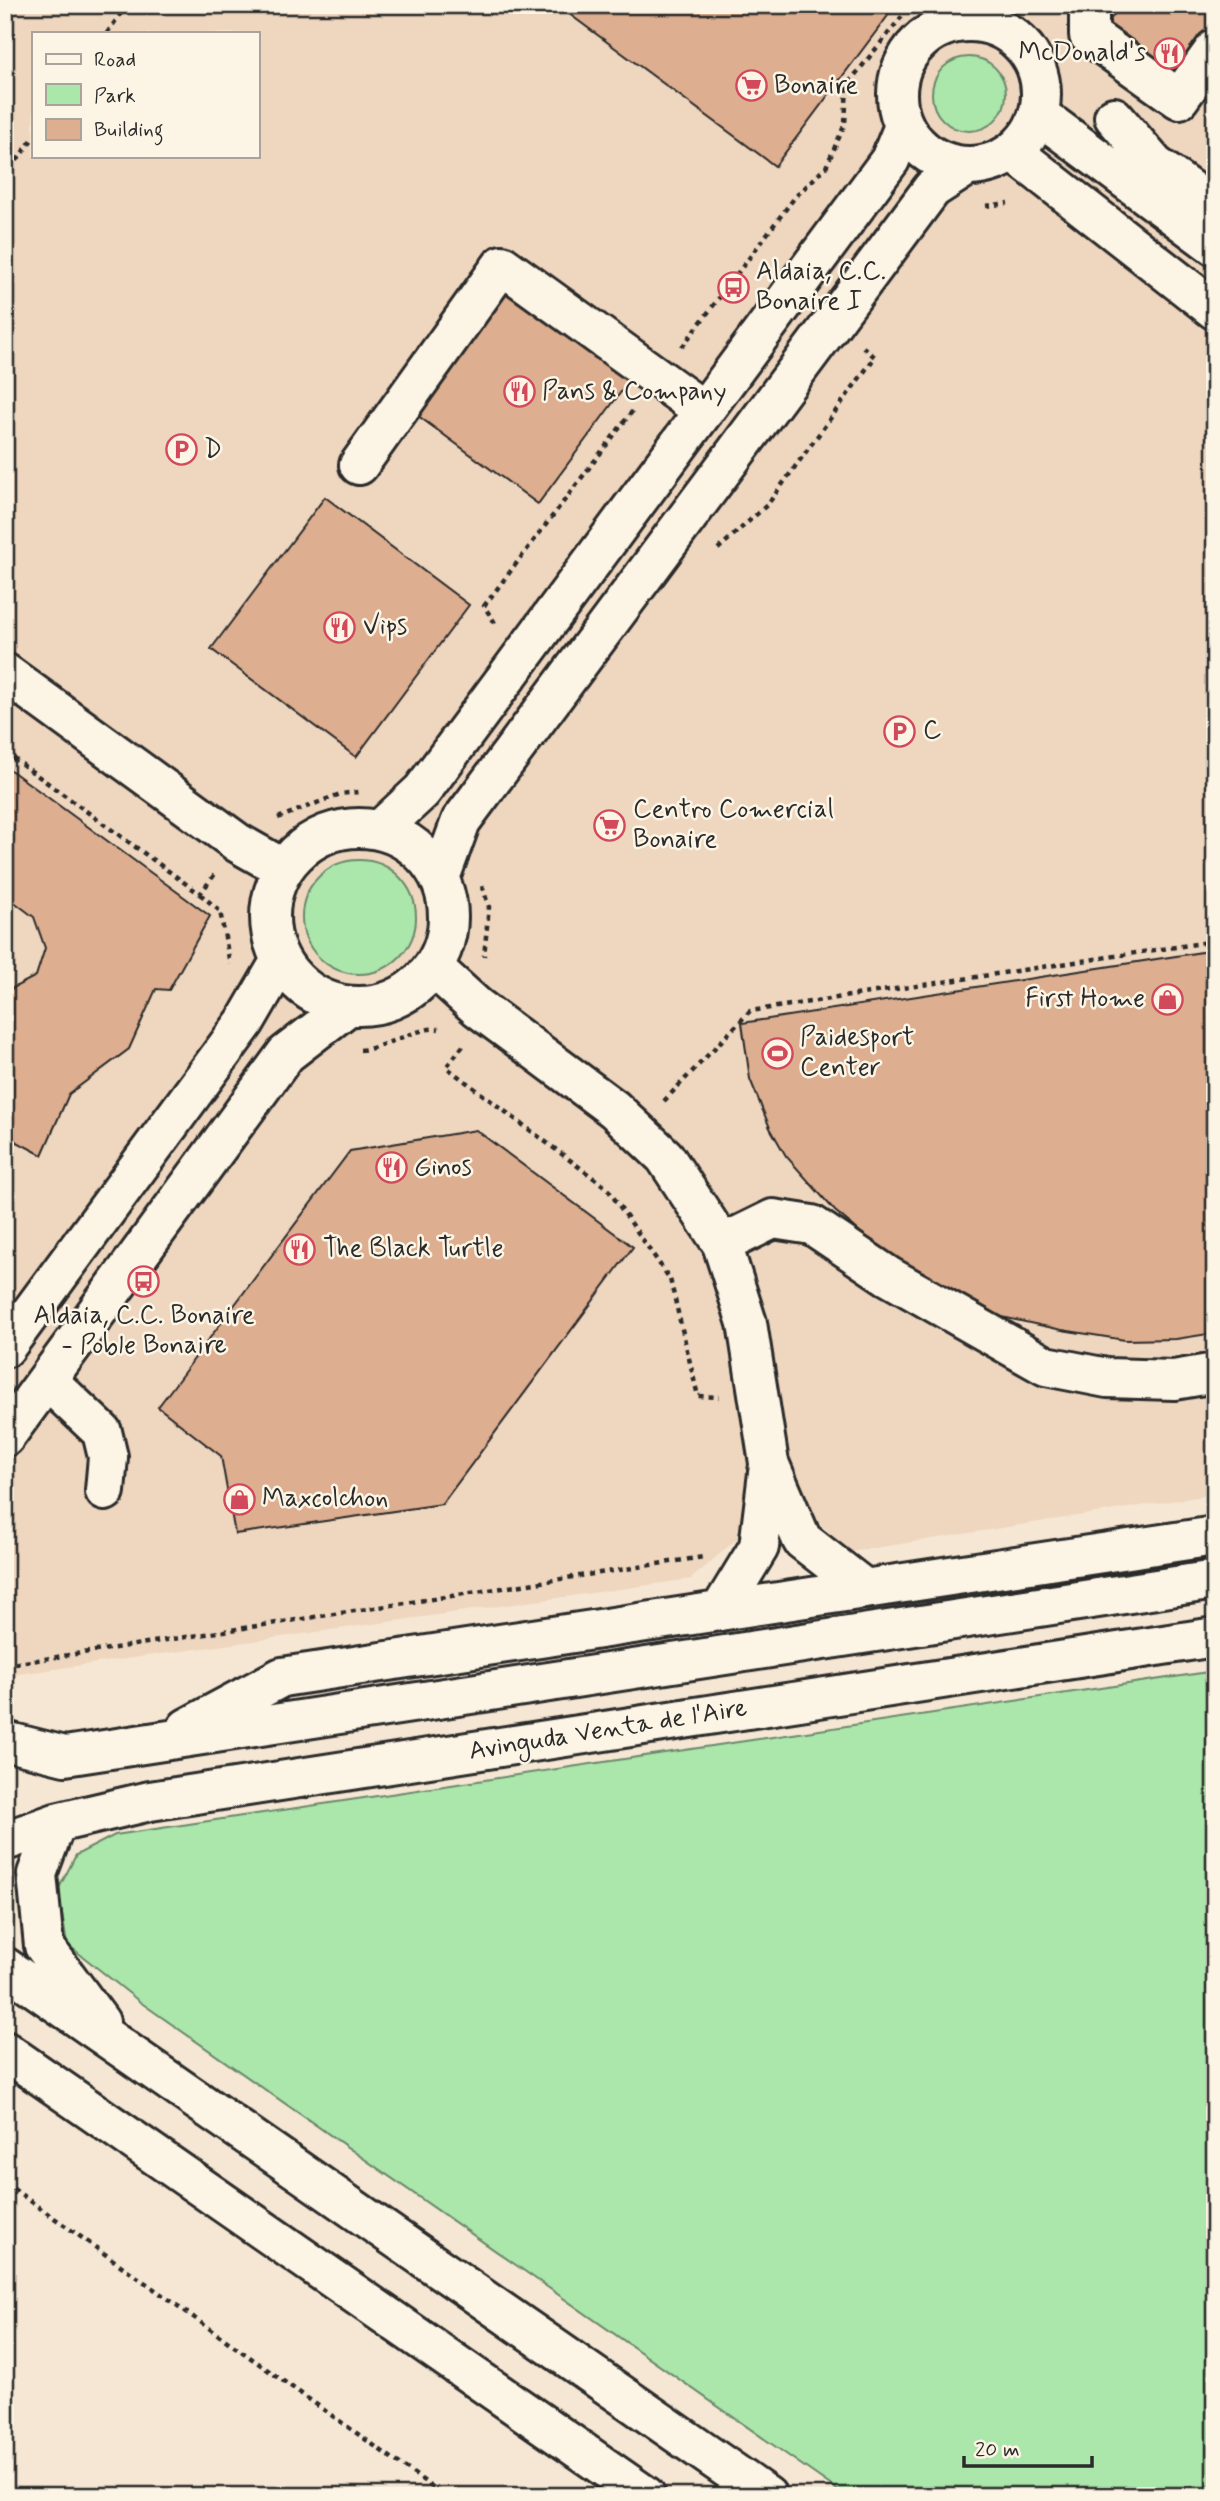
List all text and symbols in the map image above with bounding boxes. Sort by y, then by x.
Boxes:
legend [32,32,259,158]
place label: McDonald's [1018,36,1146,70]
restaurant icon: McDonald's [1152,36,1186,70]
text: Road [94,46,136,74]
supermarket icon: Bonaire [734,69,768,103]
place label: Bonaire [774,69,858,103]
text: Park [94,82,136,110]
text: Building [94,116,164,146]
place label: Aldaia, C.C. Bonaire I [756,255,886,319]
bus stop icon: Aldaia, C.C. Bonaire I [716,270,750,304]
restaurant icon: Pans & Company [502,375,536,409]
place label: Pans & Company [542,375,726,409]
parking icon: D [164,433,198,467]
place label: D [204,433,222,467]
restaurant icon: Vips [323,610,357,644]
place label: Vips [363,610,407,644]
parking icon: C [883,714,917,748]
place label: C [923,714,942,748]
place label: Centro Comercial Bonaire [633,793,834,857]
supermarket icon: Centro Comercial Bonaire [593,808,627,842]
place label: First Home [1025,982,1145,1016]
shop icon: First Home [1151,982,1185,1016]
place label: Paidesport Center [800,1021,914,1085]
sports icon: Paidesport Center [760,1036,794,1070]
restaurant icon: Ginos [374,1151,408,1185]
place label: Ginos [414,1151,472,1185]
restaurant icon: The Black Turtle [283,1232,317,1266]
place label: The Black Turtle [323,1232,503,1266]
bus stop icon: Aldaia, C.C. Bonaire - Poble Bonaire [127,1264,161,1298]
place label: Aldaia, C.C. Bonaire - Poble Bonaire [33,1299,255,1363]
shop icon: Maxcolchon [222,1482,256,1516]
place label: Maxcolchon [262,1482,388,1516]
street label: Avinguda Venta de l'Aire [466,1691,750,1771]
scale bar [964,2424,1092,2468]
text: 20 m [975,2436,1020,2464]

